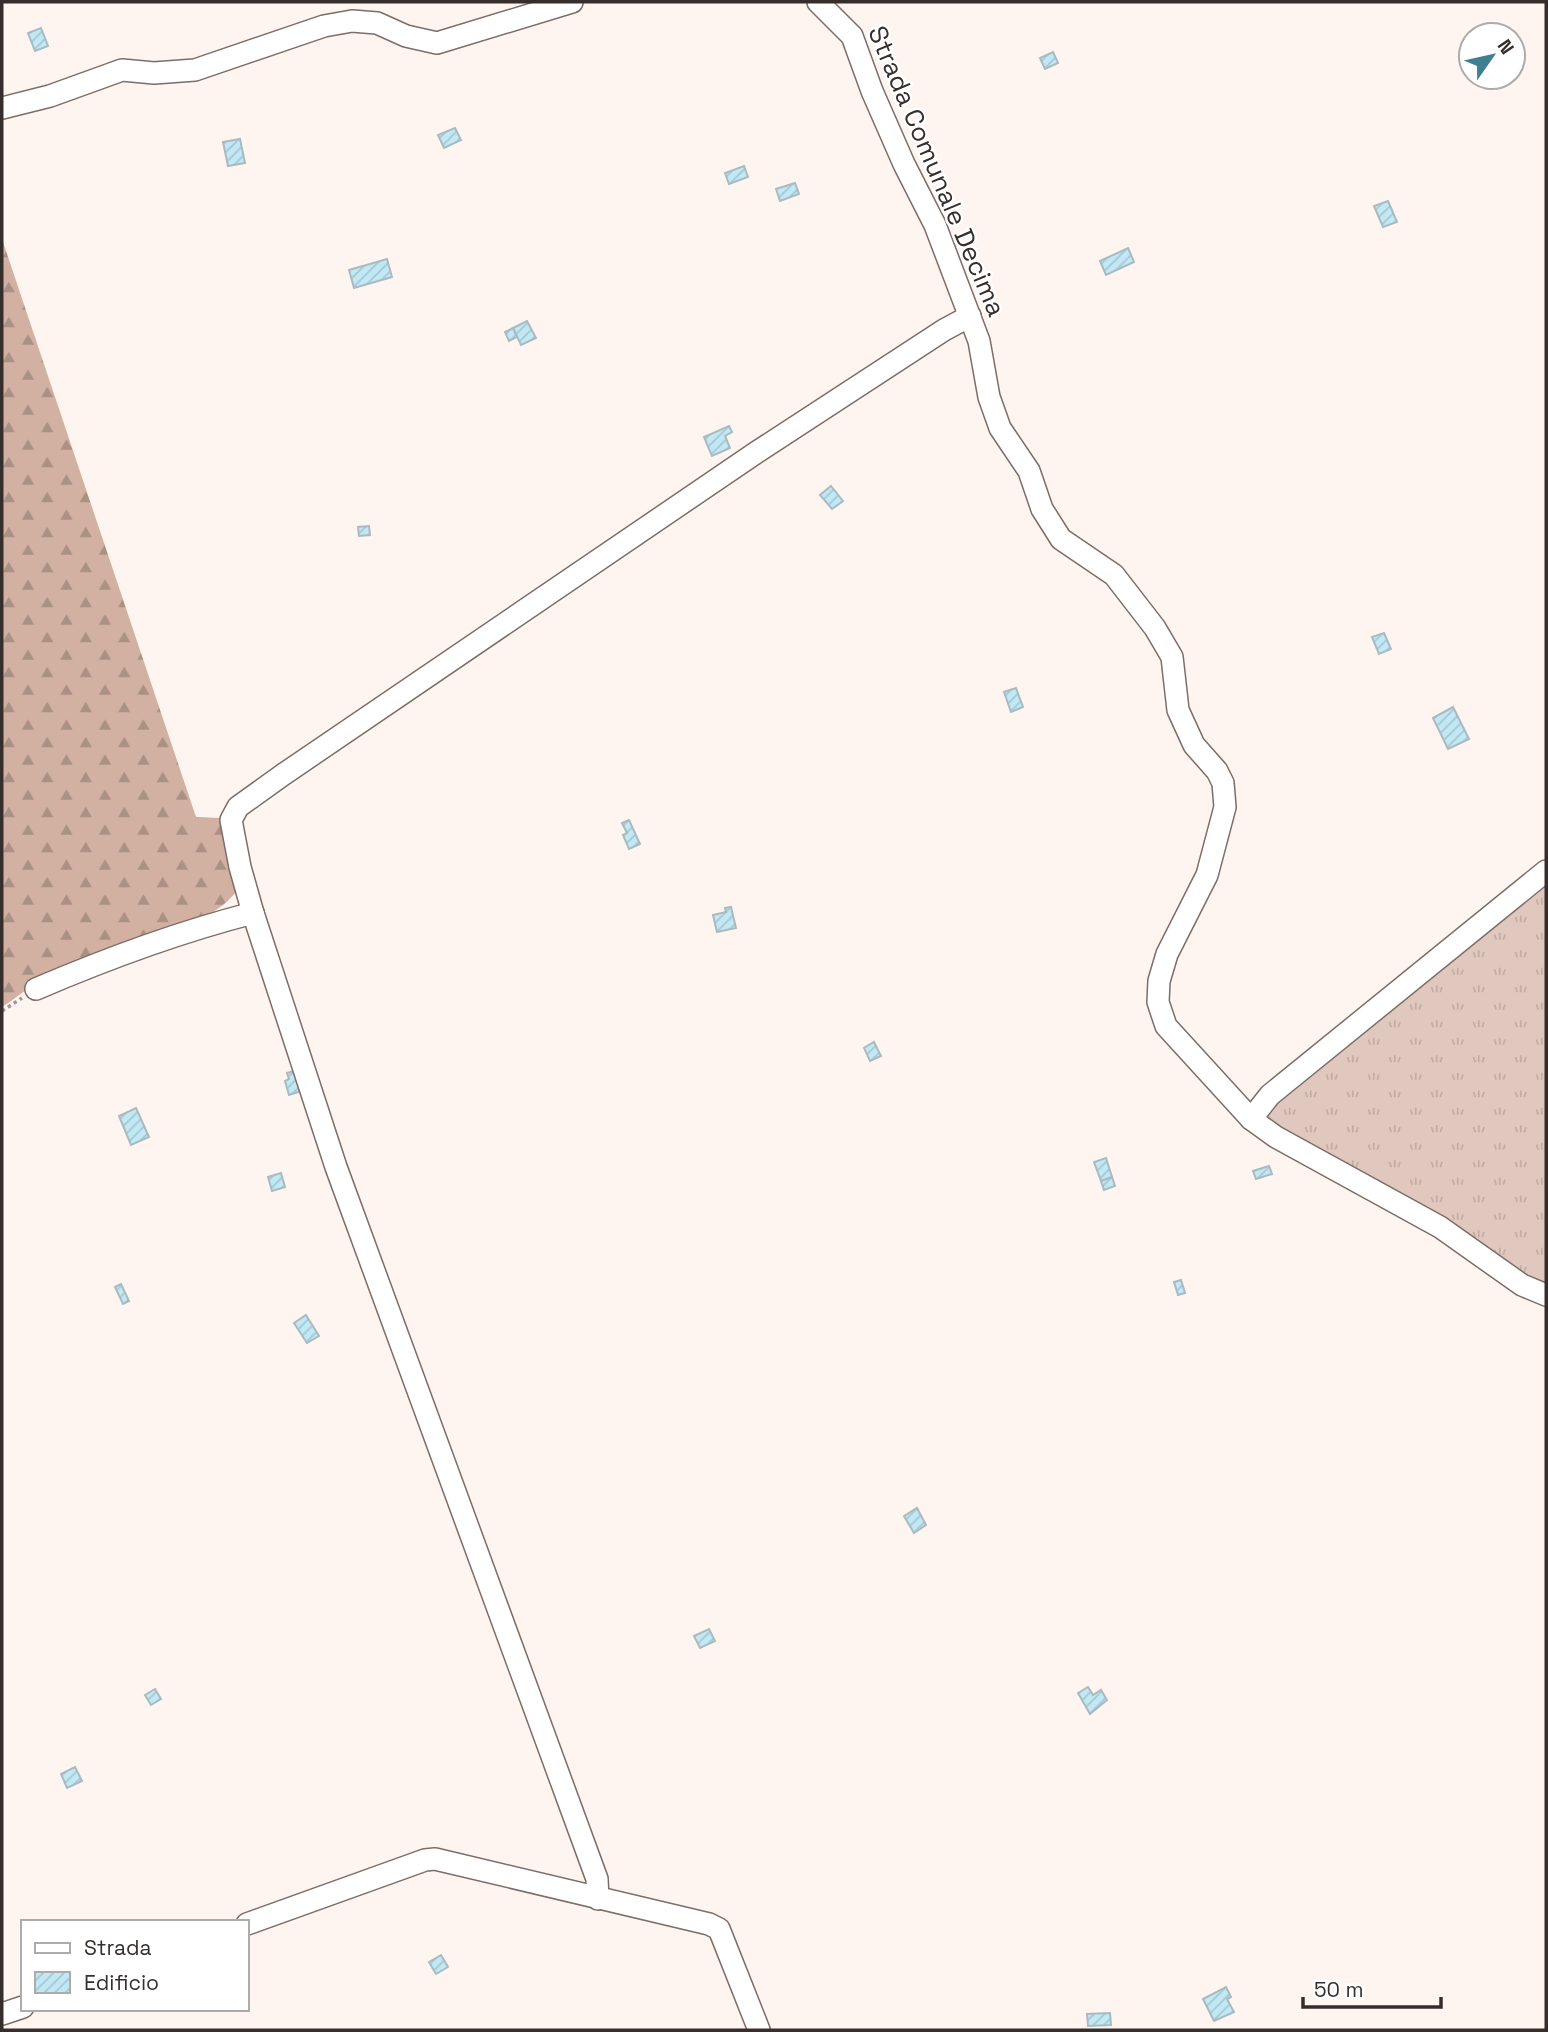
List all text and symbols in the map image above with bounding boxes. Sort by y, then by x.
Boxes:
street label: Strada Comunale Decima [860,21,1014,321]
north arrow [1457,21,1527,91]
text: N [1492,35,1520,59]
legend [21,1920,248,2011]
text: Strada [84,1934,151,1961]
scale bar [1303,1966,1441,2010]
text: Edificio [84,1969,159,1996]
text: 50 m [1314,1976,1364,2003]

